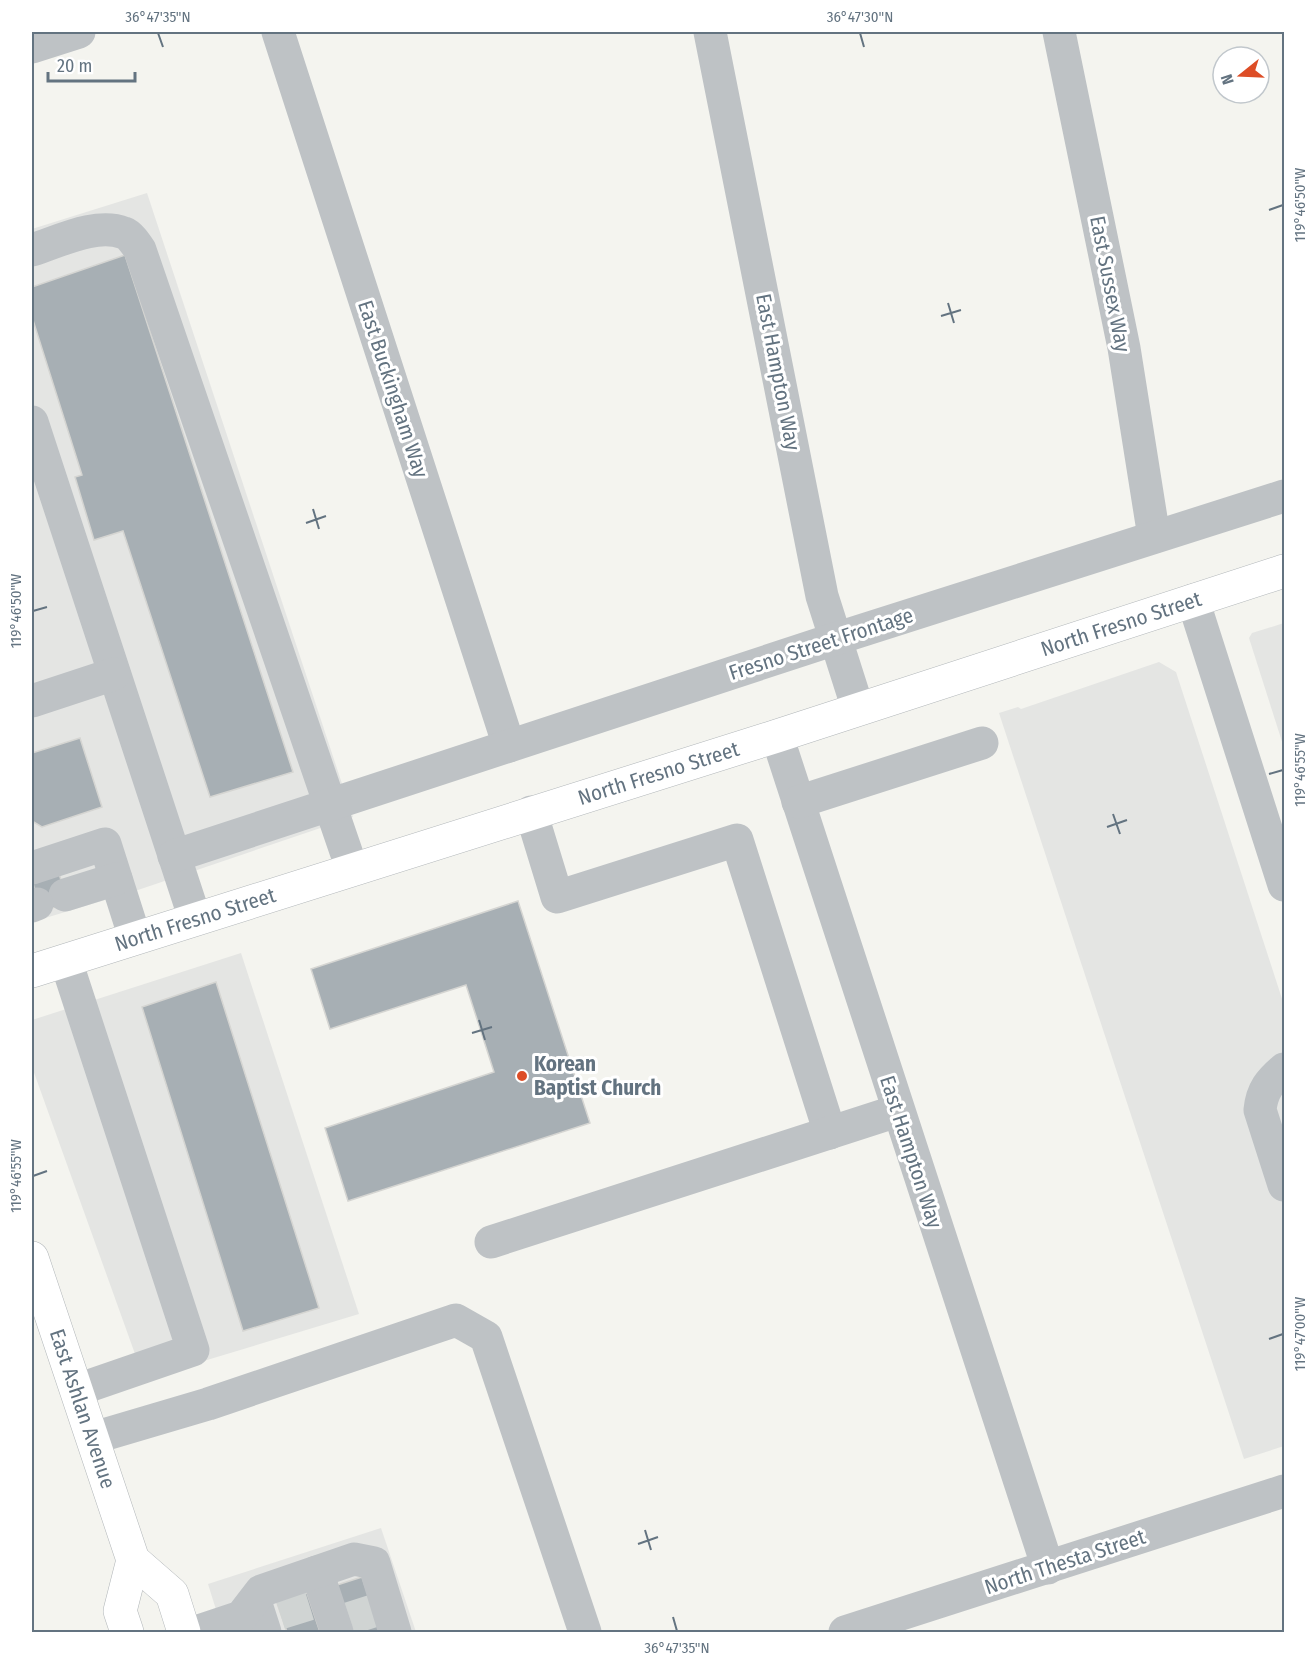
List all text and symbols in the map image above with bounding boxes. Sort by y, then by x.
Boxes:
text: 36°47'35"N [125,8,191,26]
text: 36°47'30"N [827,8,893,26]
scale bar [48,45,135,83]
north arrow [1211,45,1271,105]
text: 20 m [57,55,92,77]
text: N [1217,72,1238,87]
text: 119°46'50"W [1291,168,1309,242]
street label: East Sussex Way [1084,214,1136,355]
street label: East Hampton Way [750,292,806,453]
street label: East Buckingham Way [352,297,434,482]
text: 119°46'50"W [7,574,25,648]
street label: North Fresno Street [1037,586,1205,662]
street label: Fresno Street Frontage [726,602,916,686]
text: 119°46'55"W [1291,733,1309,807]
street label: North Fresno Street [575,736,742,811]
street label: North Fresno Street [111,882,279,957]
place label: Korean Baptist Church [534,1051,661,1101]
marker: Korean Baptist Church [515,1069,529,1083]
street label: East Hampton Way [874,1072,948,1232]
text: 119°46'55"W [7,1139,25,1213]
text: 119°47'00"W [1291,1297,1309,1371]
street label: East Ashlan Avenue [44,1326,121,1492]
street label: North Thesta Street [981,1524,1149,1600]
text: 36°47'35"N [644,1639,710,1657]

